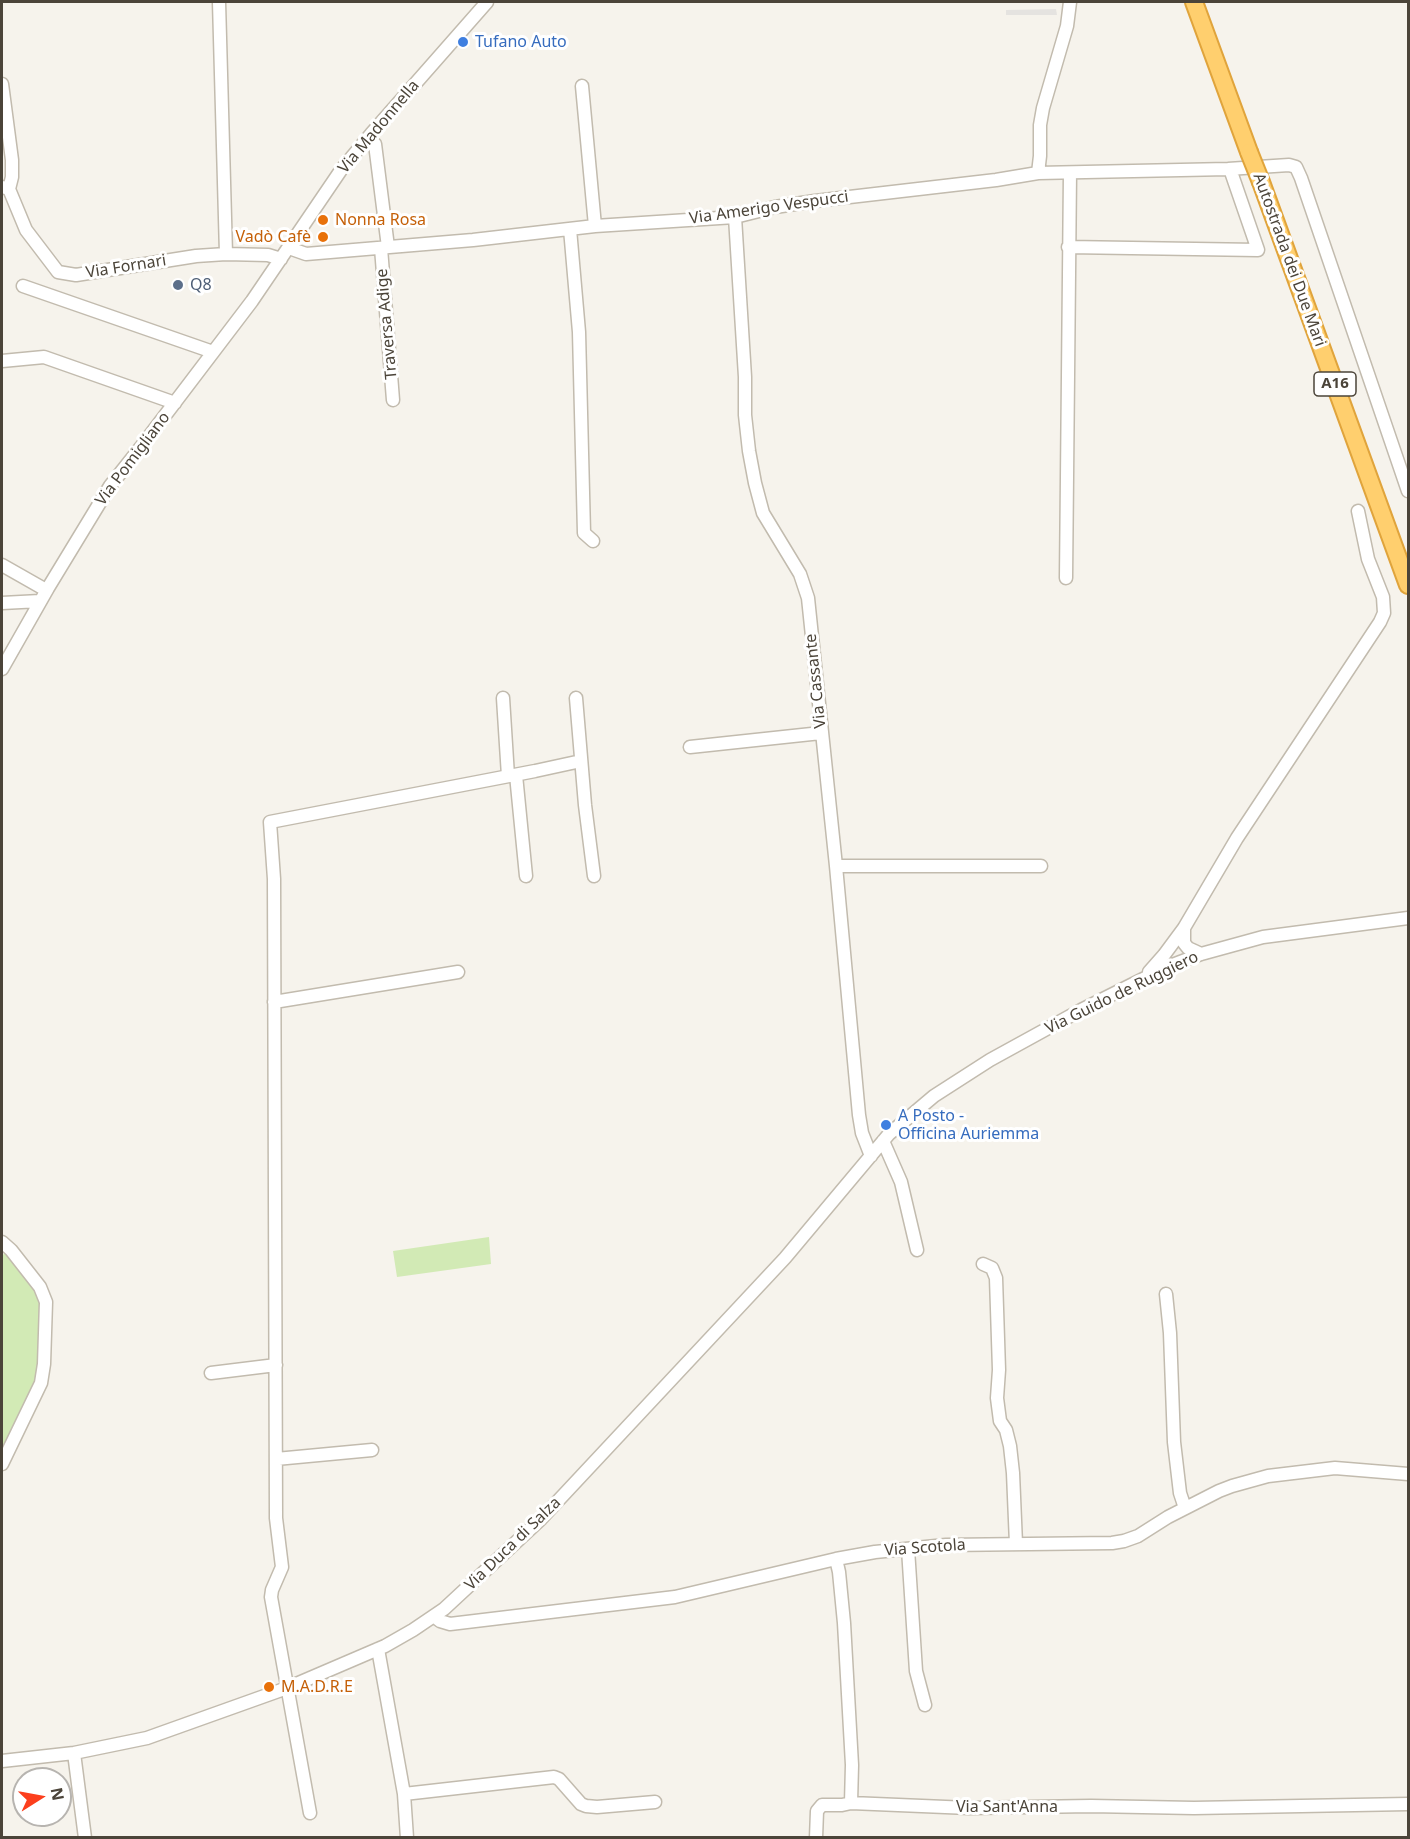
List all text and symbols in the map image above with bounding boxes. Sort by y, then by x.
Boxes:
place label: Tufano Auto [475,32,567,52]
marker: Tufano Auto [456,35,470,49]
street label: Via Madonnella [334,76,424,178]
street label: Autostrada dei Due Mari [1249,171,1329,349]
street label: Via Amerigo Vespucci [688,187,850,229]
place label: Nonna Rosa [335,210,426,230]
marker: Nonna Rosa [316,213,330,227]
place label: Vadò Cafè [235,227,311,247]
marker: Vadò Cafè [316,230,330,244]
street label: Via Fornari [84,251,168,283]
street label: Traversa Adige [373,268,401,380]
place label: Q8 [190,275,212,295]
marker: Q8 [171,278,185,292]
road number: A16 [1314,372,1356,396]
street label: Via Pomigliano [92,409,174,509]
street label: Via Cassante [801,633,831,729]
street label: Via Guido de Ruggiero [1042,948,1202,1038]
place label: A Posto - Officina Auriemma [898,1106,1039,1144]
marker: A Posto - Officina Auriemma [879,1118,893,1132]
street label: Via Duca di Salza [461,1493,565,1595]
street label: Via Scotola [884,1536,966,1560]
place label: M.A.D.R.E [281,1677,353,1697]
marker: M.A.D.R.E [262,1680,276,1694]
north arrow [12,1767,72,1827]
text: N [46,1785,70,1802]
street label: Via Sant'Anna [956,1797,1058,1817]

